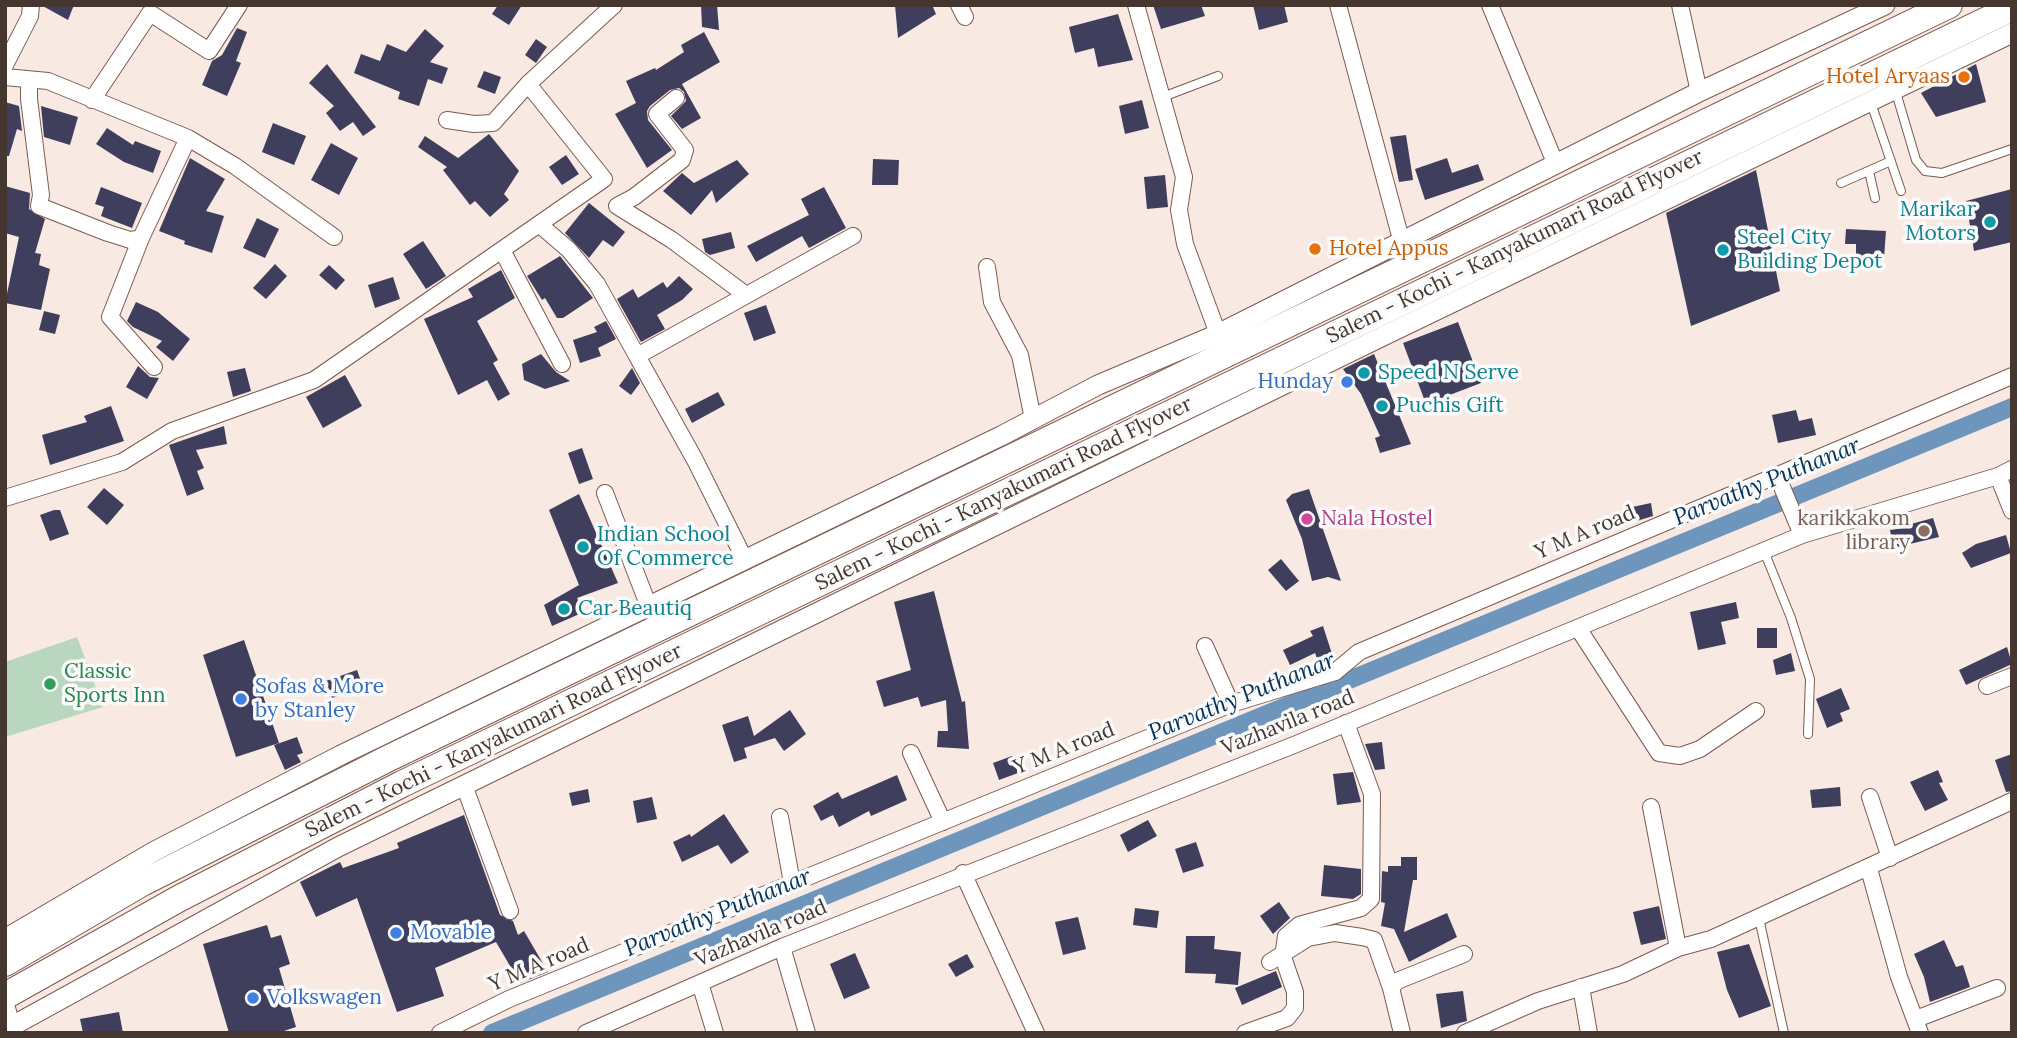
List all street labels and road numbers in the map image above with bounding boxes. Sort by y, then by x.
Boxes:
street label: Salem - Kochi - Kanyakumari Road Flyover [1322,144,1708,350]
street label: Salem - Kochi - Kanyakumari Road Flyover [811,391,1197,597]
street label: Y M A road [1531,501,1639,565]
street label: Salem - Kochi - Kanyakumari Road Flyover [301,638,687,844]
street label: Vazhavila road [1218,685,1358,761]
street label: Y M A road [1010,717,1118,781]
street label: Vazhavila road [691,895,831,973]
street label: Y M A road [485,933,593,997]

